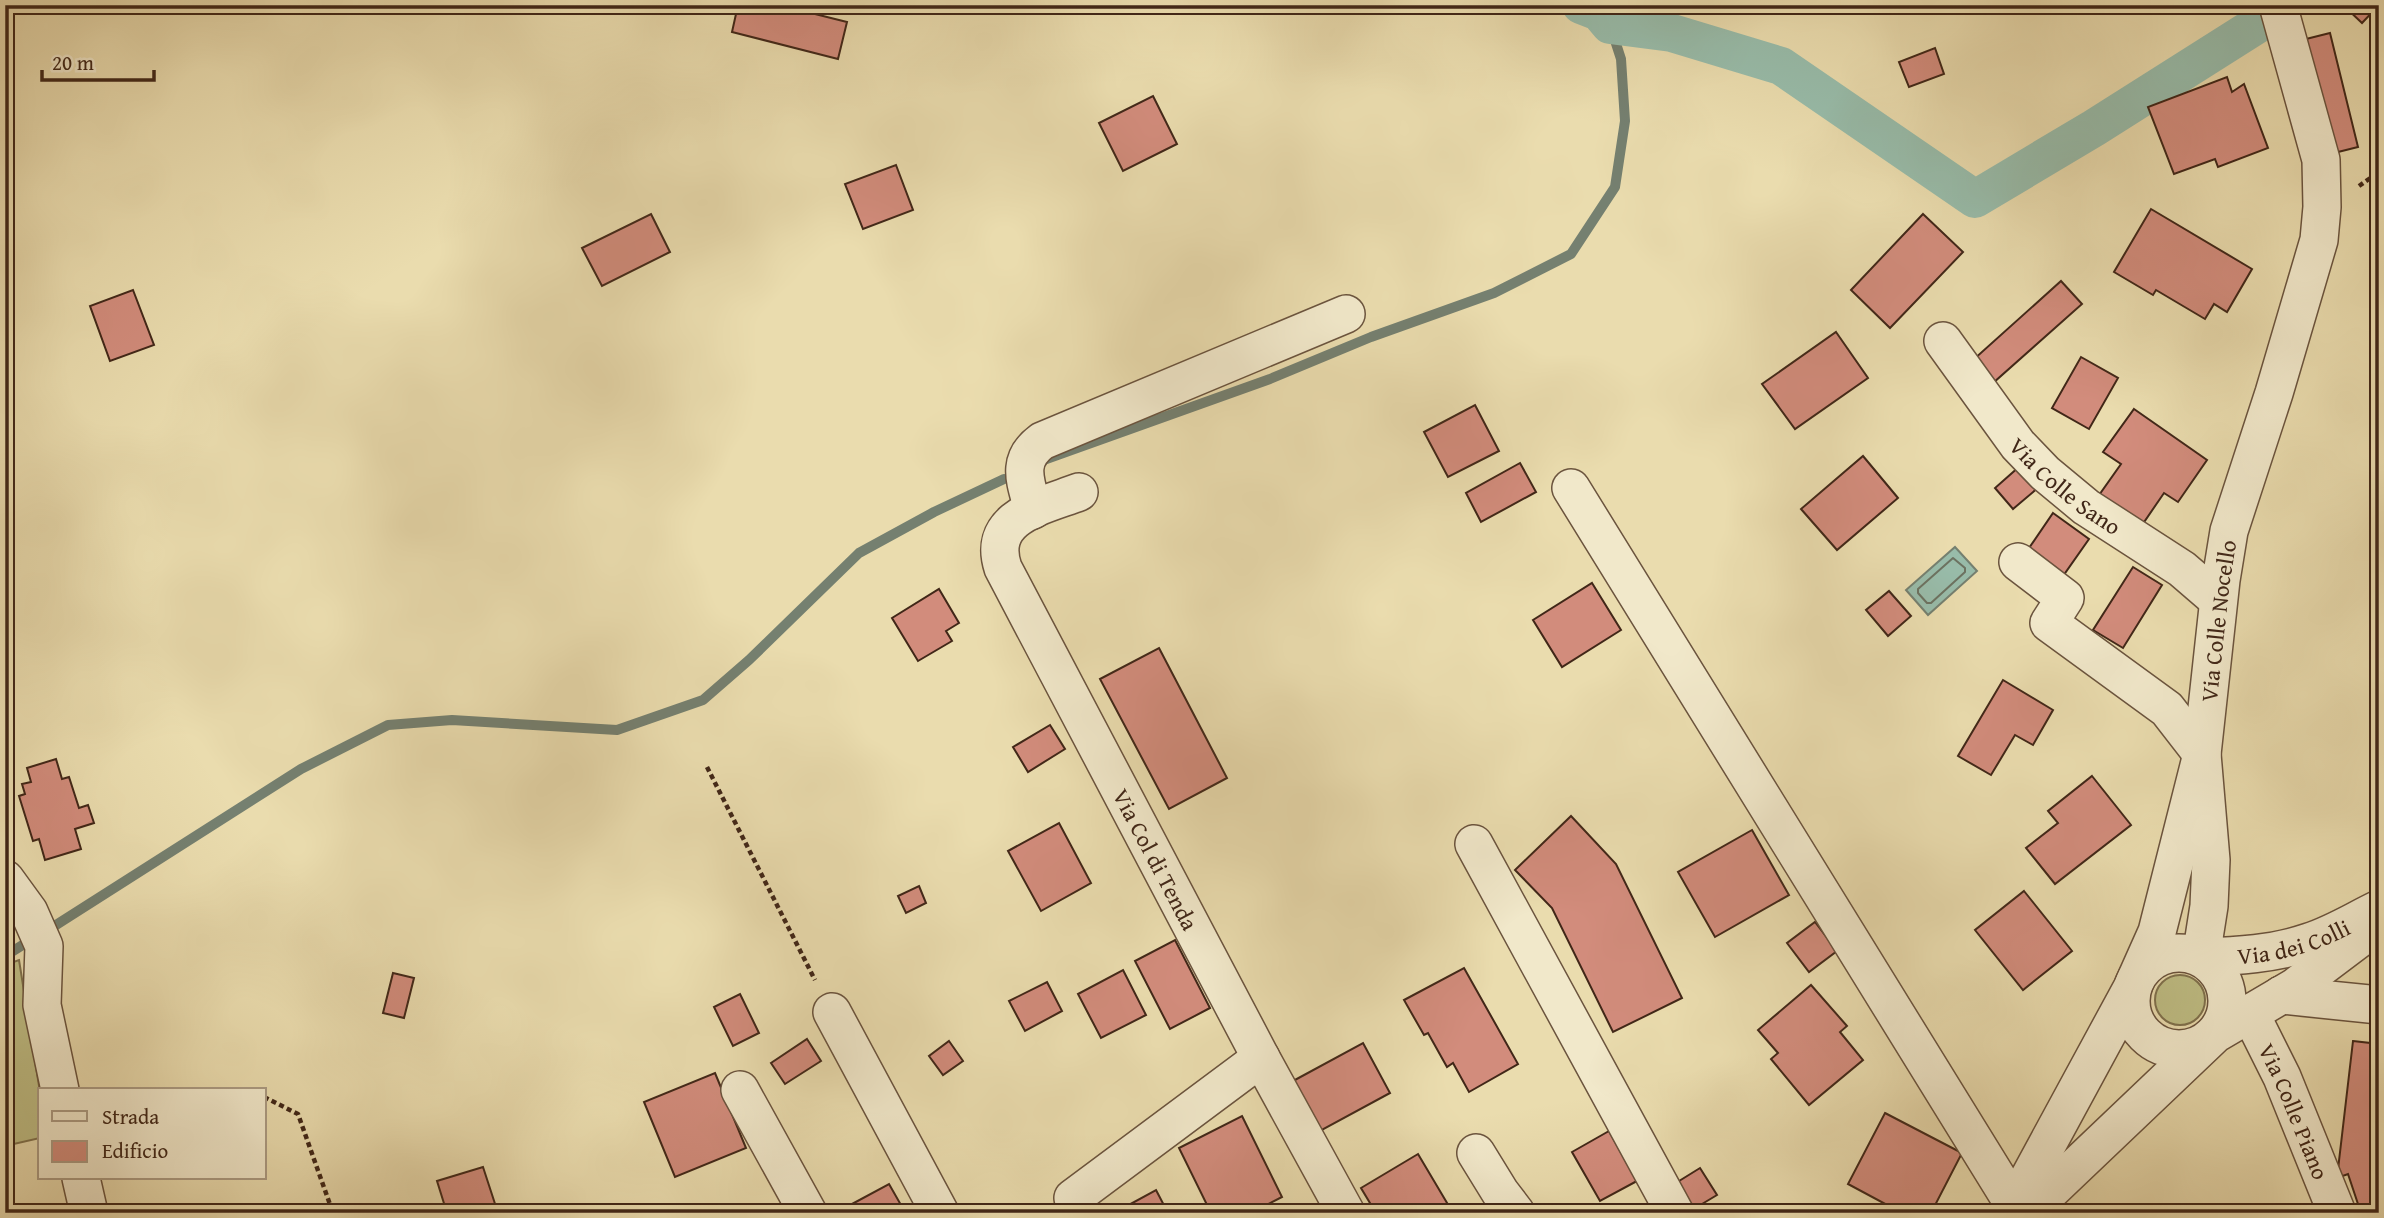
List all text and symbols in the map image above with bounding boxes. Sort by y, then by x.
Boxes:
scale bar [42,38,154,82]
text: 20 m [52,47,94,78]
street label: Via Colle Sano [2002,429,2128,542]
street label: Via Colle Nocello [2191,537,2244,703]
street label: Via Col di Tenda [1105,782,1207,936]
street label: Via dei Colli [2236,910,2355,972]
street label: Via Colle Piano [2251,1037,2338,1184]
legend [38,1088,266,1180]
text: Strada [102,1101,159,1132]
text: Edificio [102,1135,168,1166]

